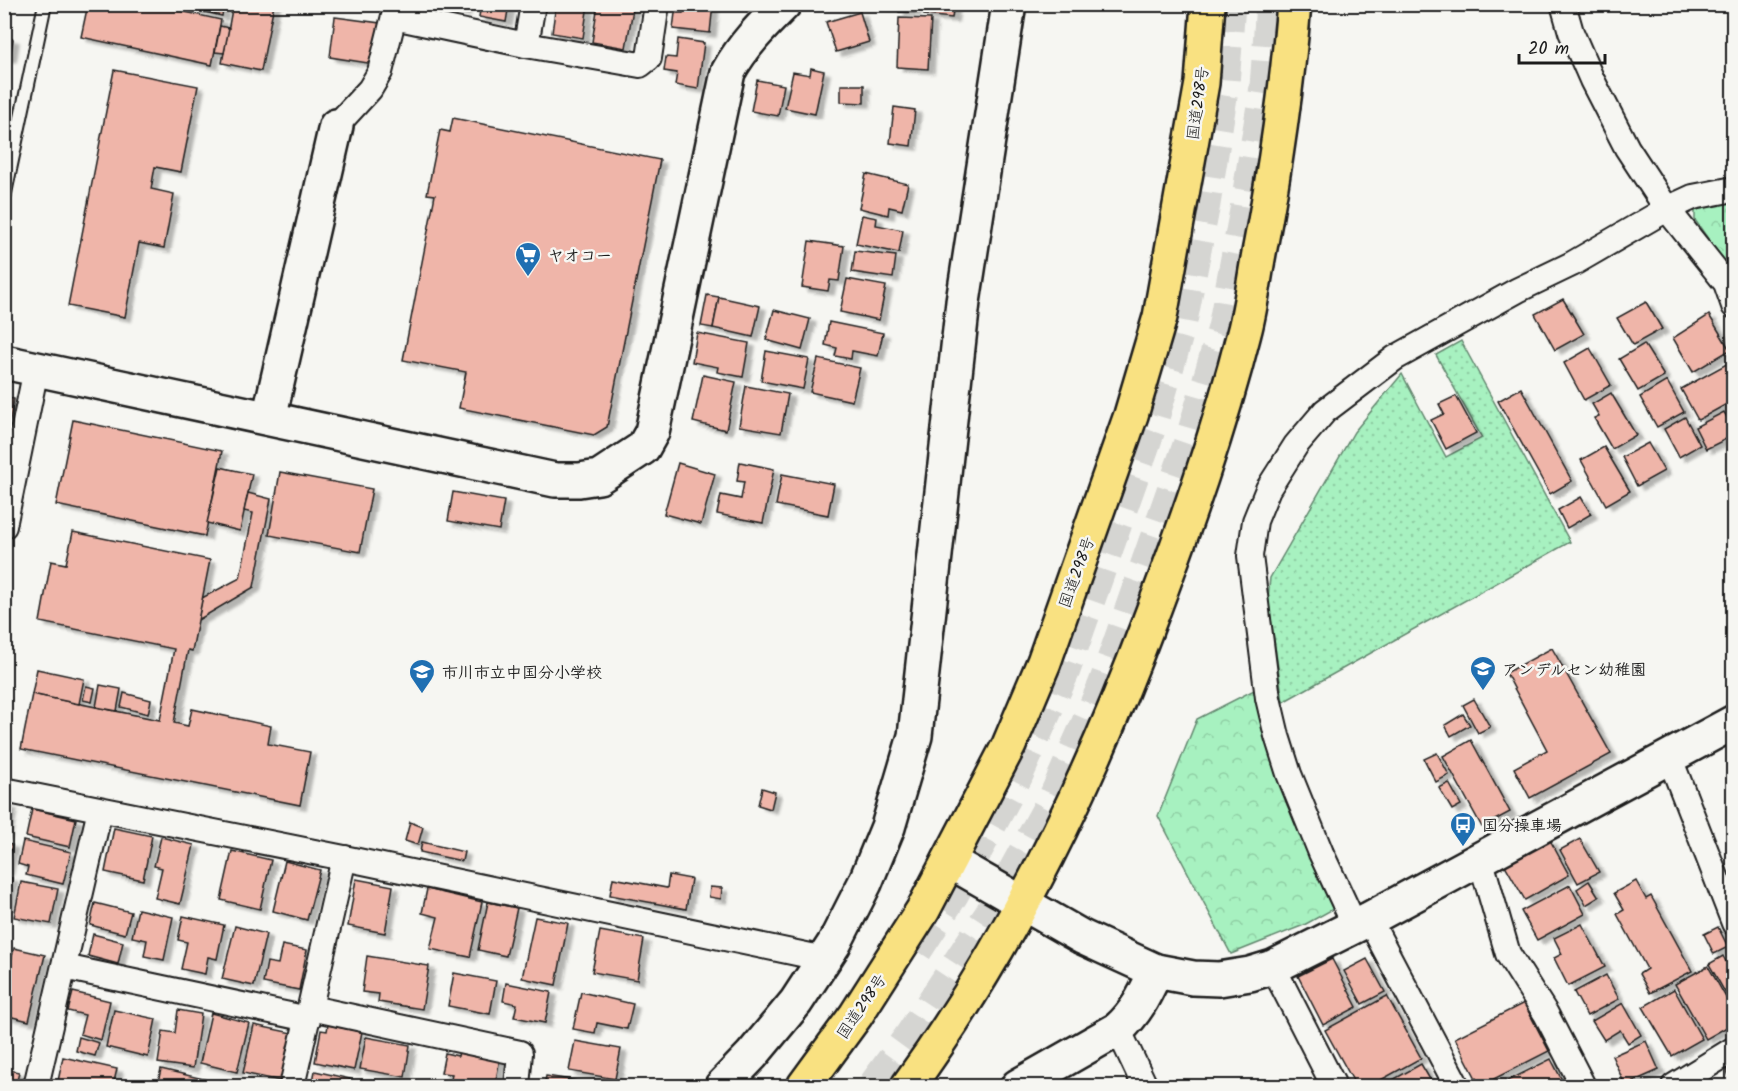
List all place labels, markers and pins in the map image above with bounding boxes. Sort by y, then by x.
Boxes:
supermarket icon: ヤオコー [513,240,543,278]
place label: ヤオコー [548,244,612,269]
school or university icon: アンデルセン幼稚園 [1468,654,1498,692]
school or university icon: 市川市立中国分小学校 [407,657,437,695]
place label: アンデルセン幼稚園 [1502,658,1646,683]
place label: 市川市立中国分小学校 [442,661,602,686]
bus stop icon: 国分操車場 [1448,810,1478,848]
place label: 国分操車場 [1482,814,1562,839]

